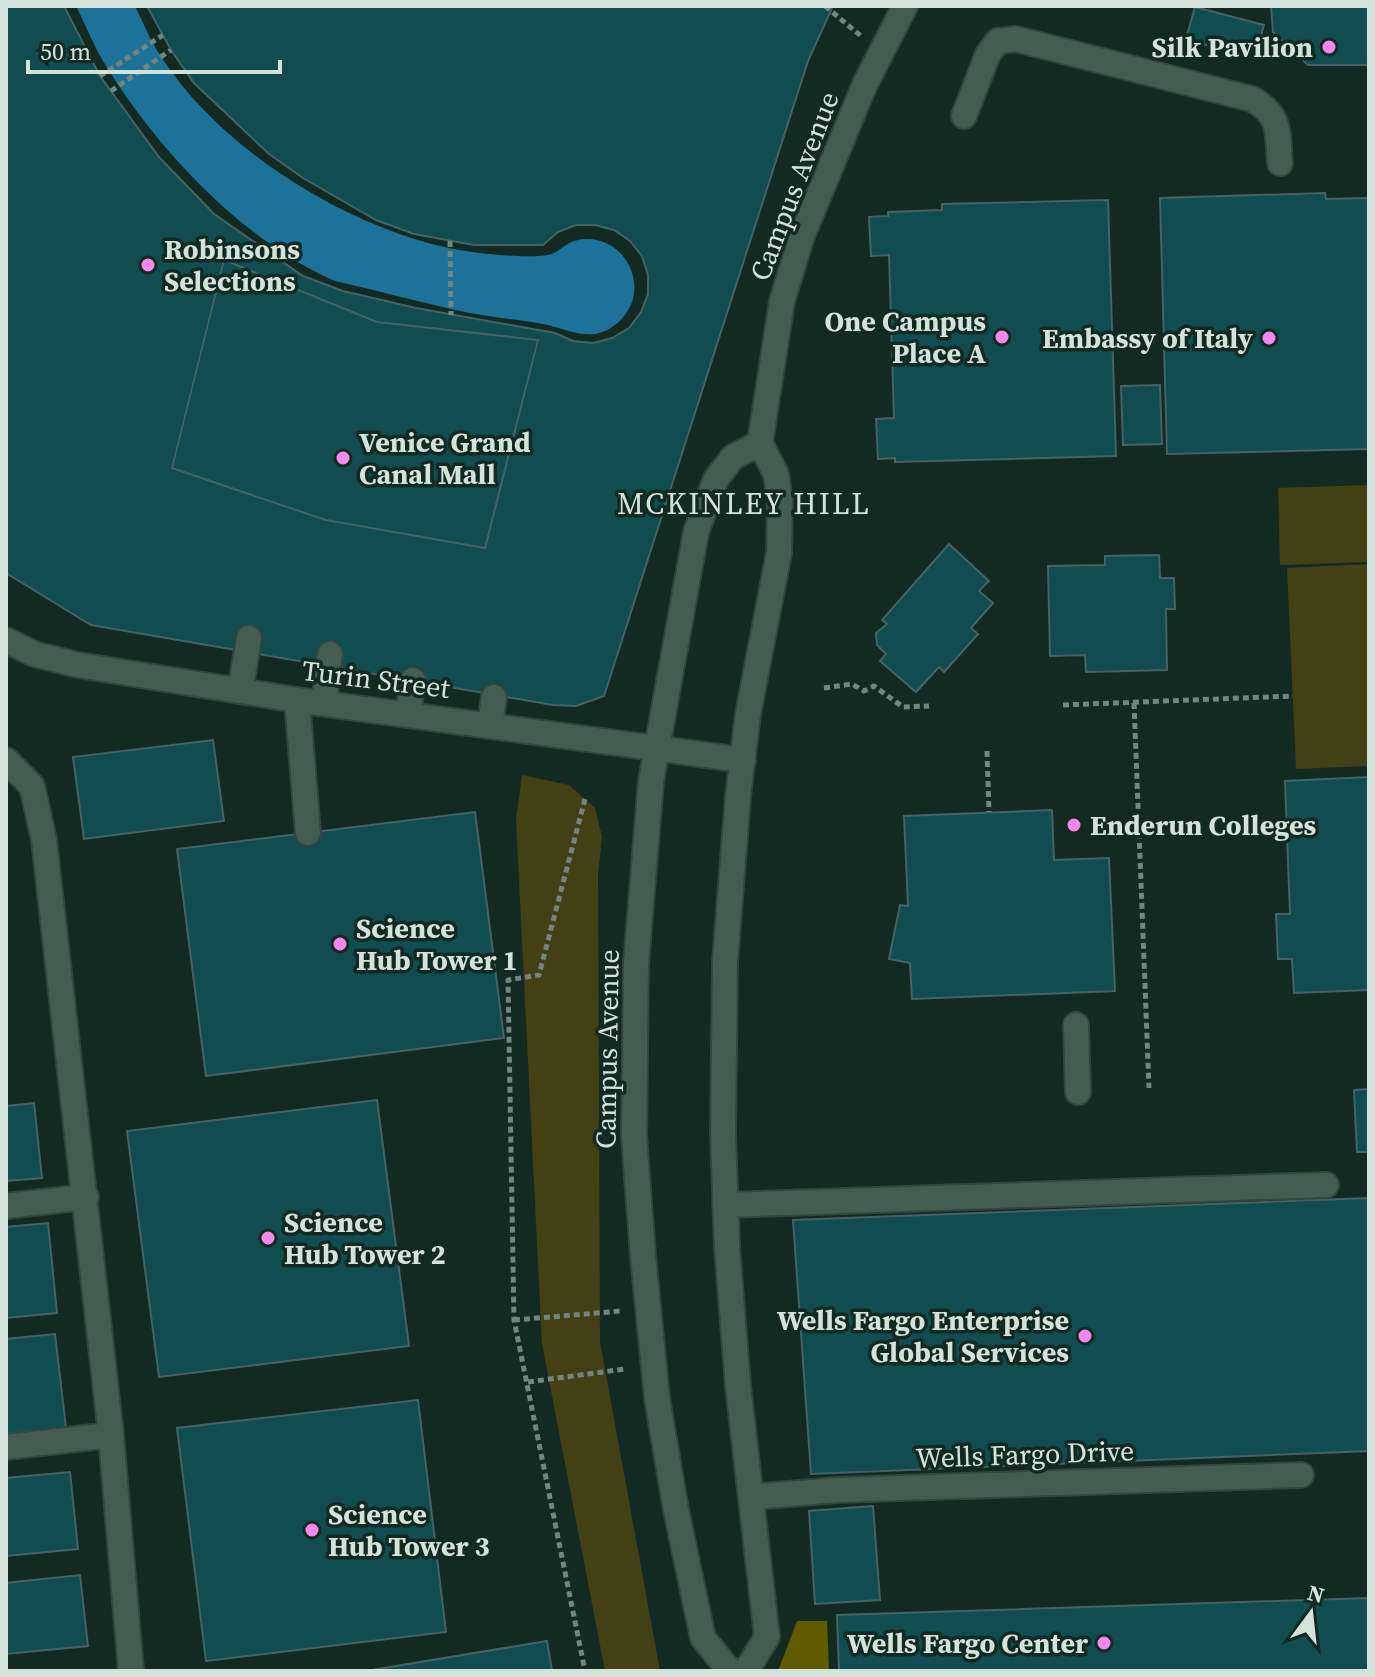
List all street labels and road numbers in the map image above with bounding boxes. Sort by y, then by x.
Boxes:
street label: Campus Avenue [741,86,847,286]
street label: Turin Street [300,651,453,707]
street label: Campus Avenue [586,949,628,1149]
street label: Wells Fargo Drive [915,1431,1135,1477]

